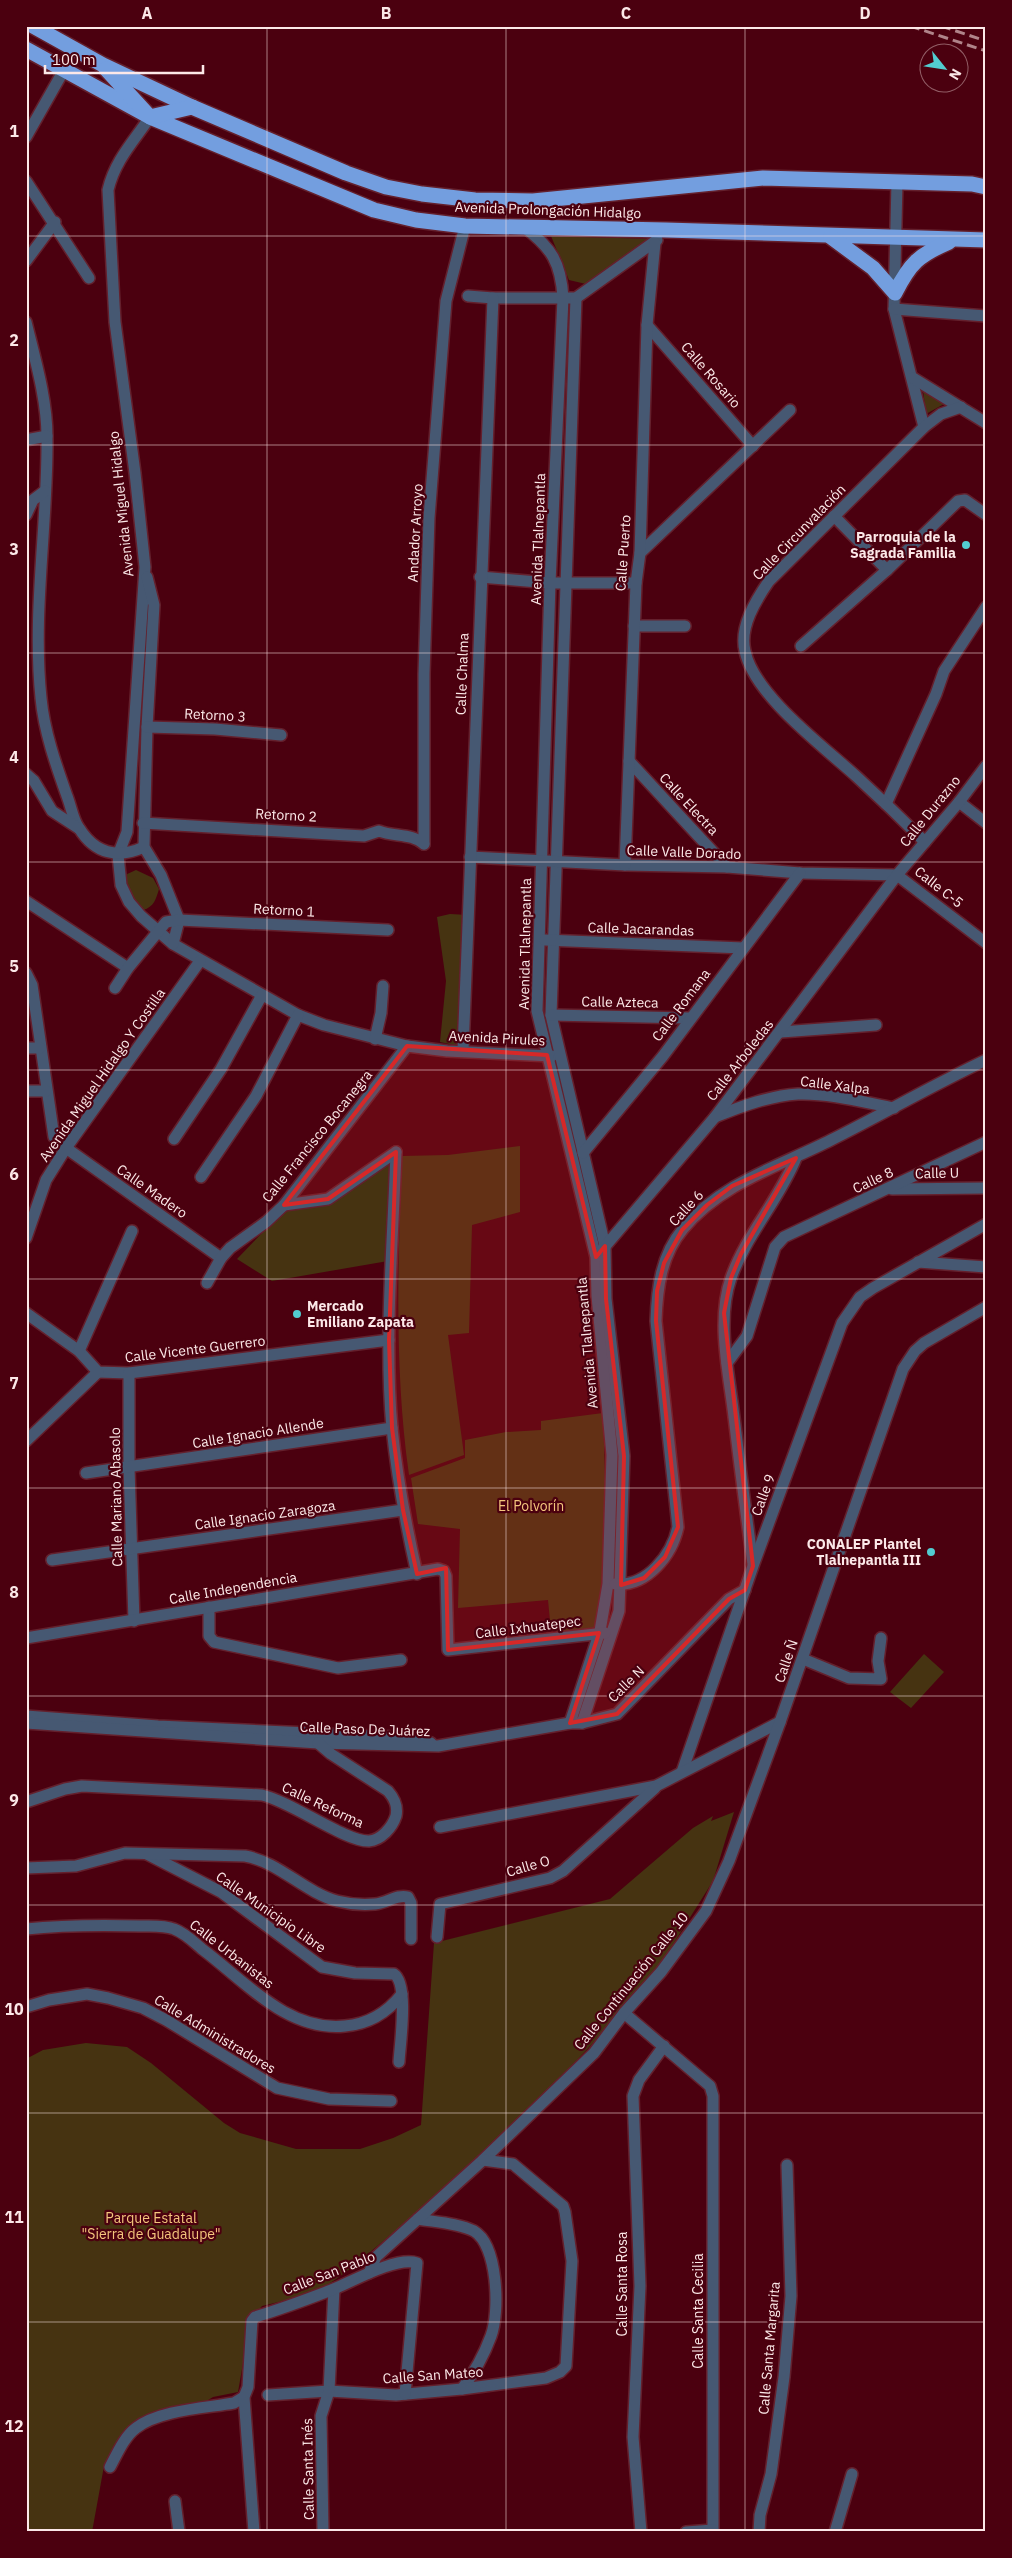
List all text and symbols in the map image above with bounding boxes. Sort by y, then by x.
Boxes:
text: A [142,3,153,23]
text: B [381,3,392,23]
text: C [621,3,631,23]
text: D [859,3,871,23]
scale bar [45,42,202,74]
north arrow [920,42,970,92]
text: 100 m [52,50,96,69]
text: N [945,66,966,83]
text: 1 [9,121,19,141]
street label: Avenida Prolongación Hidalgo [454,198,642,222]
text: 2 [9,330,19,350]
street label: Calle Rosario [677,338,745,412]
street label: Avenida Miguel Hidalgo [104,430,138,578]
street label: Avenida Tlalnepantla [527,472,549,605]
street label: Calle Circunvalación [749,480,849,584]
street label: Andador Arroyo [403,483,427,583]
street label: Calle Puerto [611,514,635,592]
place label: Parroquia de la Sagrada Familia [850,528,956,562]
text: 3 [9,539,19,559]
marker: Parroquia de la Sagrada Familia [960,539,972,551]
street label: Calle Chalma [452,632,472,715]
street label: Retorno 3 [184,704,246,726]
text: 4 [9,747,19,767]
street label: Calle Electra [656,769,723,839]
street label: Calle Durazno [896,771,964,850]
street label: Retorno 2 [255,804,317,826]
street label: Calle Valle Dorado [626,841,742,863]
street label: Calle C-5 [911,862,967,912]
street label: Avenida Tlalnepantla [515,877,535,1010]
street label: Retorno 1 [253,899,315,921]
street label: Calle Jacarandas [587,918,695,940]
text: 5 [9,956,19,976]
street label: Calle Romana [648,965,715,1045]
street label: Avenida Miguel Hidalgo Y Costilla [35,984,169,1165]
street label: Calle Azteca [581,992,659,1012]
street label: Calle Arboledas [703,1015,778,1104]
street label: Avenida Pirules [448,1026,546,1050]
street label: Calle Francisco Bocanegra [258,1066,376,1206]
street label: Calle Xalpa [799,1072,871,1098]
street label: Calle Madero [113,1160,191,1222]
street label: Calle 8 [850,1163,896,1197]
text: 6 [9,1164,19,1184]
street label: Calle U [915,1164,959,1182]
street label: Calle 6 [665,1186,707,1230]
street label: Avenida Tlalnepantla [572,1276,602,1410]
place label: Mercado Emiliano Zapata [307,1297,414,1331]
marker: Mercado Emiliano Zapata [291,1308,303,1320]
street label: Calle Vicente Guerrero [124,1331,266,1367]
text: 7 [9,1373,19,1393]
street label: Calle Ignacio Allende [191,1414,325,1452]
street label: Calle Mariano Abasolo [106,1427,126,1567]
street label: Calle 9 [747,1472,779,1518]
street label: Calle Ignacio Zaragoza [193,1496,337,1534]
park label: El Polvorín [498,1497,564,1515]
place label: CONALEP Plantel Tlalnepantla III [807,1535,921,1569]
marker: CONALEP Plantel Tlalnepantla III [925,1546,937,1558]
street label: Calle Independencia [168,1568,299,1608]
text: 8 [9,1582,19,1602]
street label: Calle Ixhuatepec [474,1612,582,1642]
street label: Calle Ñ [770,1637,802,1685]
street label: Calle N [604,1662,648,1706]
street label: Calle Paso De Juárez [299,1718,431,1740]
street label: Calle Reforma [279,1778,367,1832]
text: 9 [9,1790,19,1810]
street label: Calle O [504,1851,552,1881]
street label: Calle Municipio Libre [213,1867,330,1957]
street label: Calle Continuación Calle 10 [570,1908,692,2054]
street label: Calle Urbanistas [186,1915,278,1993]
street label: Calle Administradores [151,1991,279,2078]
text: 10 [4,1999,24,2019]
text: 11 [4,2207,24,2227]
park label: Parque Estatal "Sierra de Guadalupe" [81,2209,221,2243]
street label: Calle Santa Rosa [613,2231,631,2336]
street label: Calle San Pablo [280,2247,378,2299]
street label: Calle Santa Cecilia [689,2253,707,2369]
street label: Calle Santa Margarita [754,2280,784,2415]
street label: Calle San Mateo [382,2362,484,2387]
text: 12 [4,2416,24,2436]
street label: Calle Santa Inés [298,2418,318,2520]

